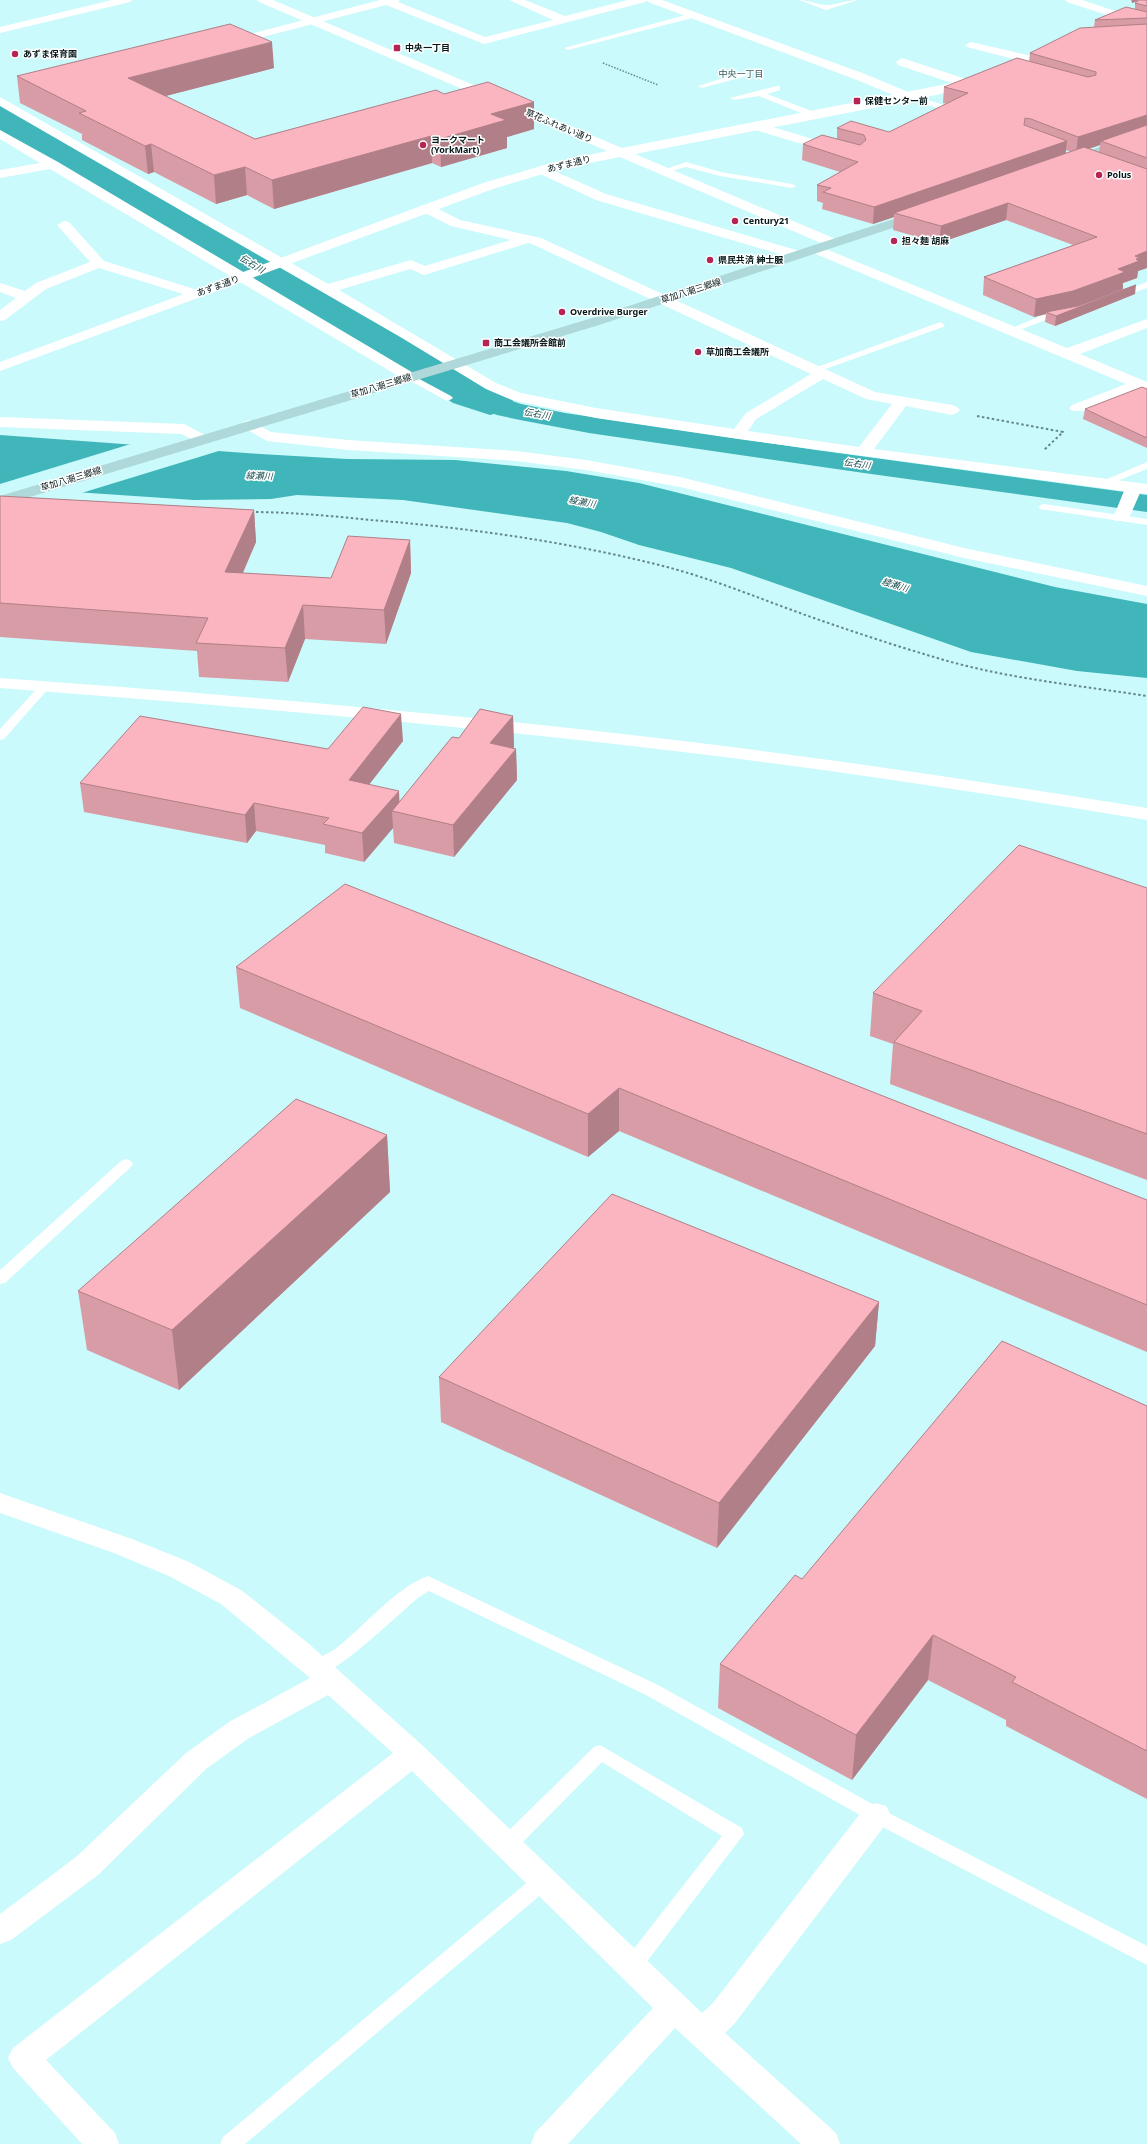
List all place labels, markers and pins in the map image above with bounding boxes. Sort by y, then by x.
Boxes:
place label: 中央一丁目 [405,41,450,54]
marker: 中央一丁目 [392,43,402,53]
place label: あずま保育園 [23,47,77,60]
marker: あずま保育園 [10,49,20,59]
place label: 保健センター前 [864,94,928,107]
marker: 保健センター前 [852,96,862,106]
place label: ヨークマート (YorkMart) [431,133,485,156]
marker: ヨークマート (YorkMart) [418,140,428,150]
place label: Polus [1107,168,1132,181]
marker: Polus [1094,170,1104,180]
place label: Century21 [743,214,789,227]
marker: Century21 [730,216,740,226]
place label: 担々麺 胡麻 [902,234,949,247]
marker: 担々麺 胡麻 [889,236,899,246]
place label: 県民共済 紳士服 [718,253,783,266]
marker: 県民共済 紳士服 [705,255,715,265]
place label: Overdrive Burger [570,305,648,318]
marker: Overdrive Burger [557,307,567,317]
place label: 商工会議所会館前 [494,336,566,349]
marker: 商工会議所会館前 [481,338,491,348]
place label: 草加商工会議所 [706,345,769,358]
marker: 草加商工会議所 [693,347,703,357]

